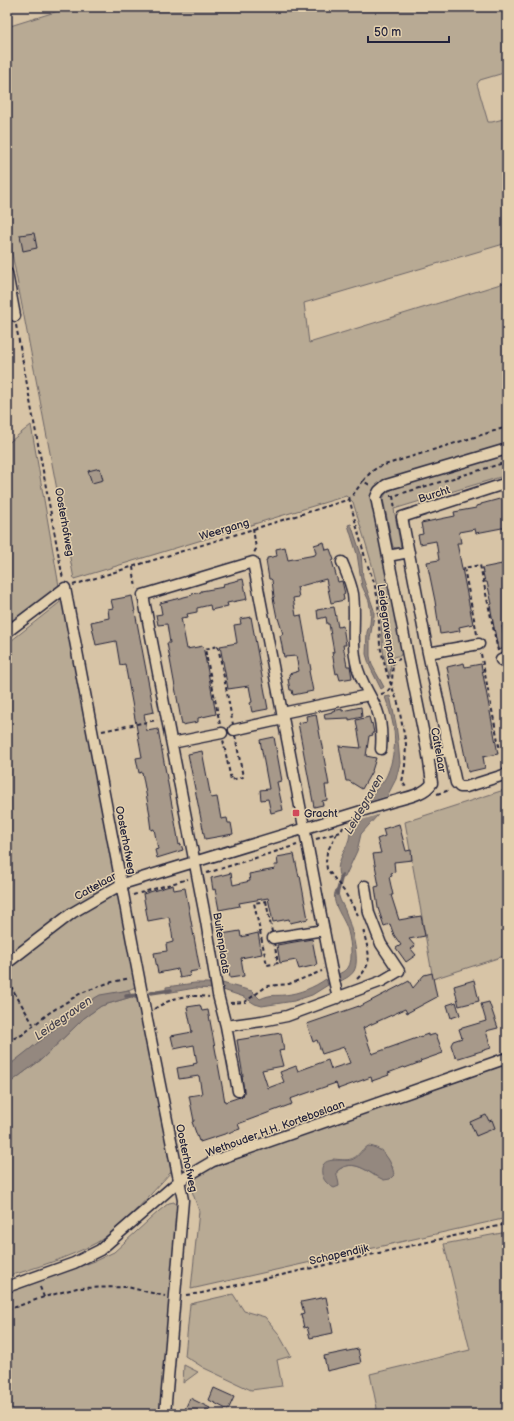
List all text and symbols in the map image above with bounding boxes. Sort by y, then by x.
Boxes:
scale bar [368,18,449,44]
text: 50 m [374,25,401,40]
street label: Burcht [417,483,452,506]
street label: Oosterhofweg [52,487,77,557]
street label: Weergang [198,516,251,543]
street label: Leidegravenpad [374,583,399,665]
street label: Cattelaar [428,726,449,775]
water label: Leidegraven [341,771,388,837]
street label: Oosterhofweg [113,805,139,875]
place label: Gracht [304,807,338,820]
marker: Gracht [291,808,301,818]
street label: Cattelaar [72,869,119,903]
street label: Buitenplaats [210,911,233,975]
water label: Leidegraven [32,993,95,1044]
street label: Wethouder H.H. Korteboslaan [204,1097,346,1160]
street label: Oosterhofweg [173,1123,200,1193]
street label: Schapendijk [308,1241,371,1268]

